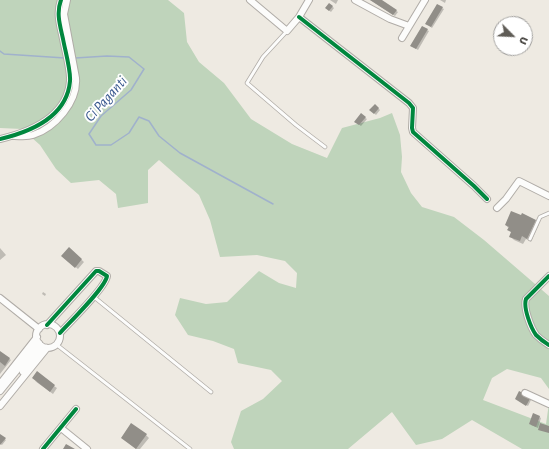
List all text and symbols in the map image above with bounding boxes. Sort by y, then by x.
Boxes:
north arrow [493,16,533,56]
text: U [517,35,530,46]
water label: Ci Paganti [81,73,131,125]

